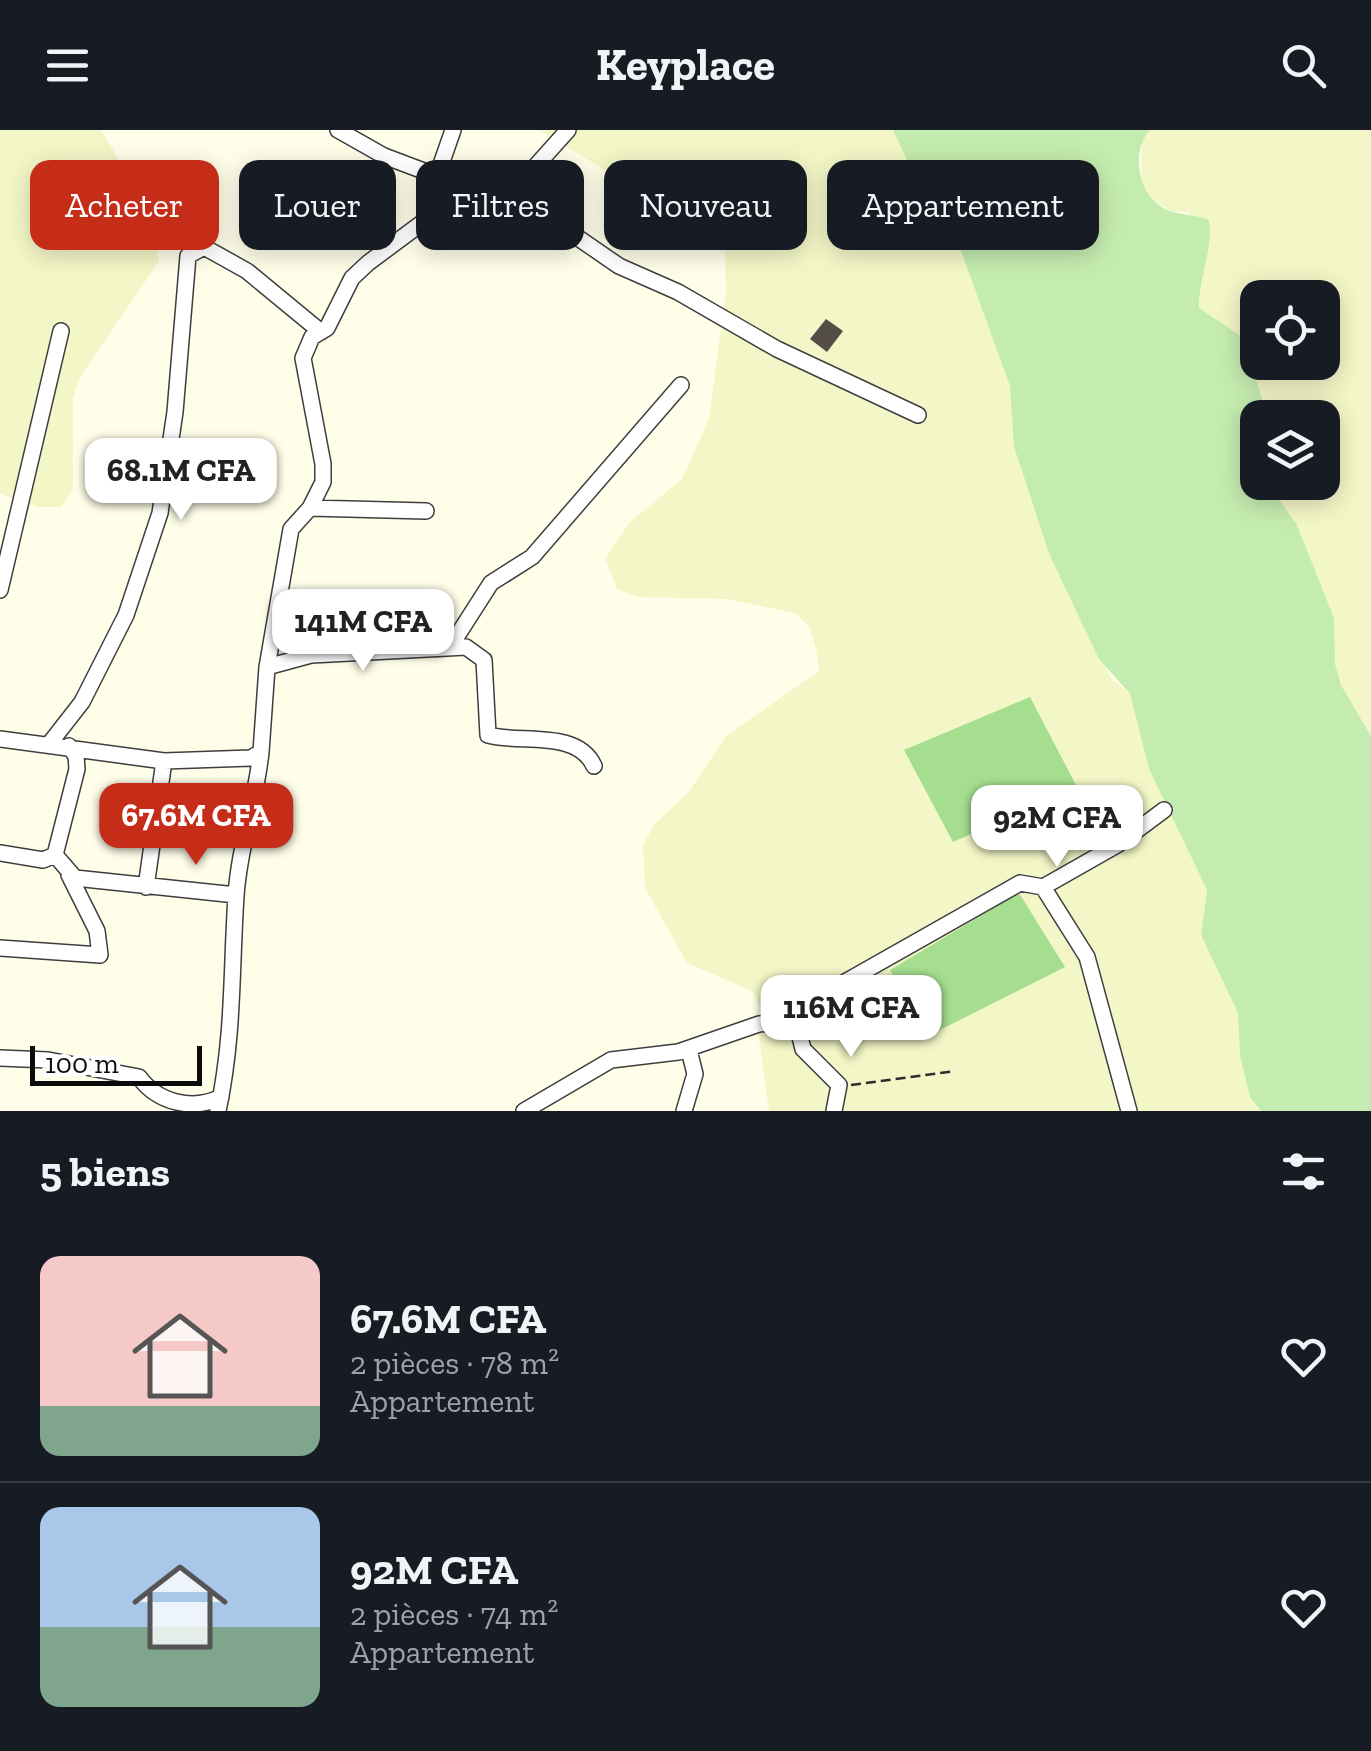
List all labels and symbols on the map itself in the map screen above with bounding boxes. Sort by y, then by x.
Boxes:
pin: 68.1M CFA [67,438,295,523]
pin: 141M CFA [260,589,466,674]
pin: 67.6M CFA [82,783,310,868]
pin: 92M CFA [965,785,1149,870]
pin: 116M CFA [748,975,954,1060]
scale bar [30,1041,202,1086]

